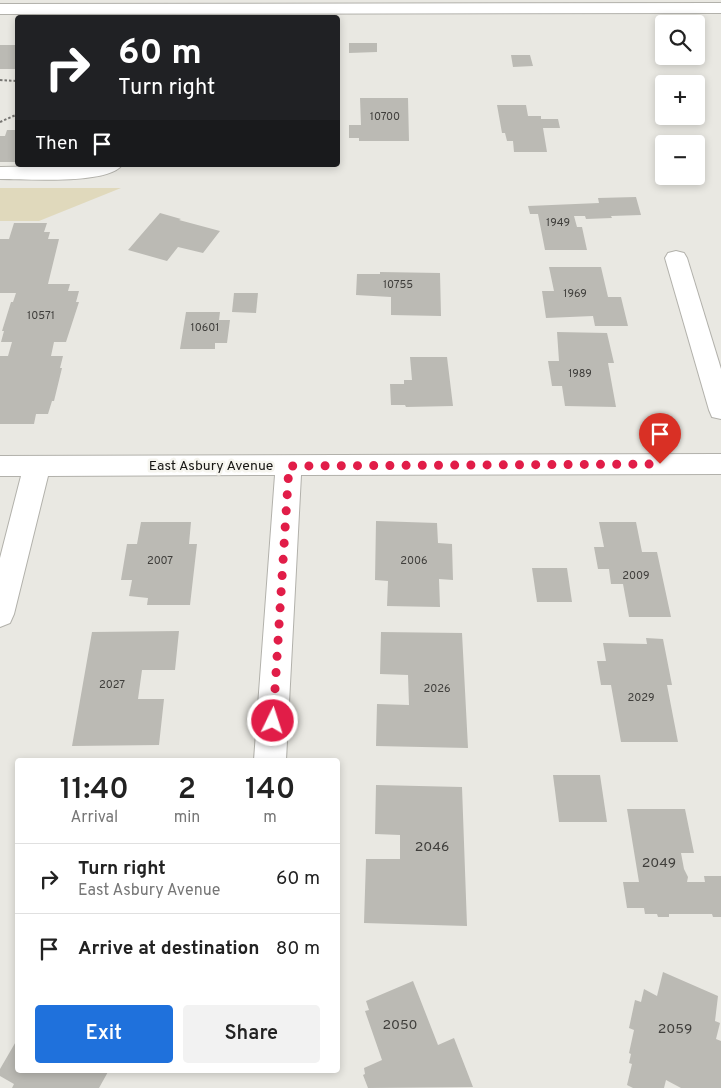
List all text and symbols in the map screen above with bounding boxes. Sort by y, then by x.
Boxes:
map controls [655,15,705,185]
button: search [655,15,705,65]
text: 60 m [118,32,202,76]
icon: right [35,35,100,100]
text: Turn right [118,75,215,102]
button: + [655,75,705,125]
house number: 10700 [370,110,400,124]
icon: arrive [88,130,116,158]
text: Then [35,132,78,156]
button: − [655,135,705,185]
house number: 1949 [546,216,570,230]
house number: 10755 [383,278,413,292]
house number: 1969 [563,287,587,301]
house number: 10571 [27,309,55,323]
house number: 10601 [191,321,219,335]
house number: 1989 [568,367,592,381]
pin [639,413,681,464]
icon: arrive [646,420,674,448]
street label: East Asbury Avenue [149,458,273,475]
house number: 2007 [147,554,173,568]
house number: 2006 [400,554,428,568]
house number: 2009 [622,569,650,583]
house number: 2027 [99,678,125,692]
house number: 2026 [423,682,451,696]
house number: 2029 [627,691,655,705]
position arrow [246,694,298,746]
text: 11:40 [60,772,129,809]
text: 2 [178,772,196,809]
text: 140 [245,772,295,809]
text: Arrival [70,808,118,828]
text: min [174,808,200,828]
text: m [263,808,277,828]
house number: 2046 [415,839,449,856]
house number: 2049 [642,855,676,872]
text: Turn right [78,857,166,881]
icon: right [35,865,63,893]
text: 60 m [276,867,320,891]
text: East Asbury Avenue [78,881,220,901]
icon: arrive [35,935,63,963]
text: Arrive at destination [78,937,259,961]
text: 80 m [276,937,320,961]
button: Exit [35,1005,173,1063]
button: Share [183,1005,320,1063]
house number: 2050 [382,1017,418,1034]
house number: 2059 [658,1021,692,1038]

